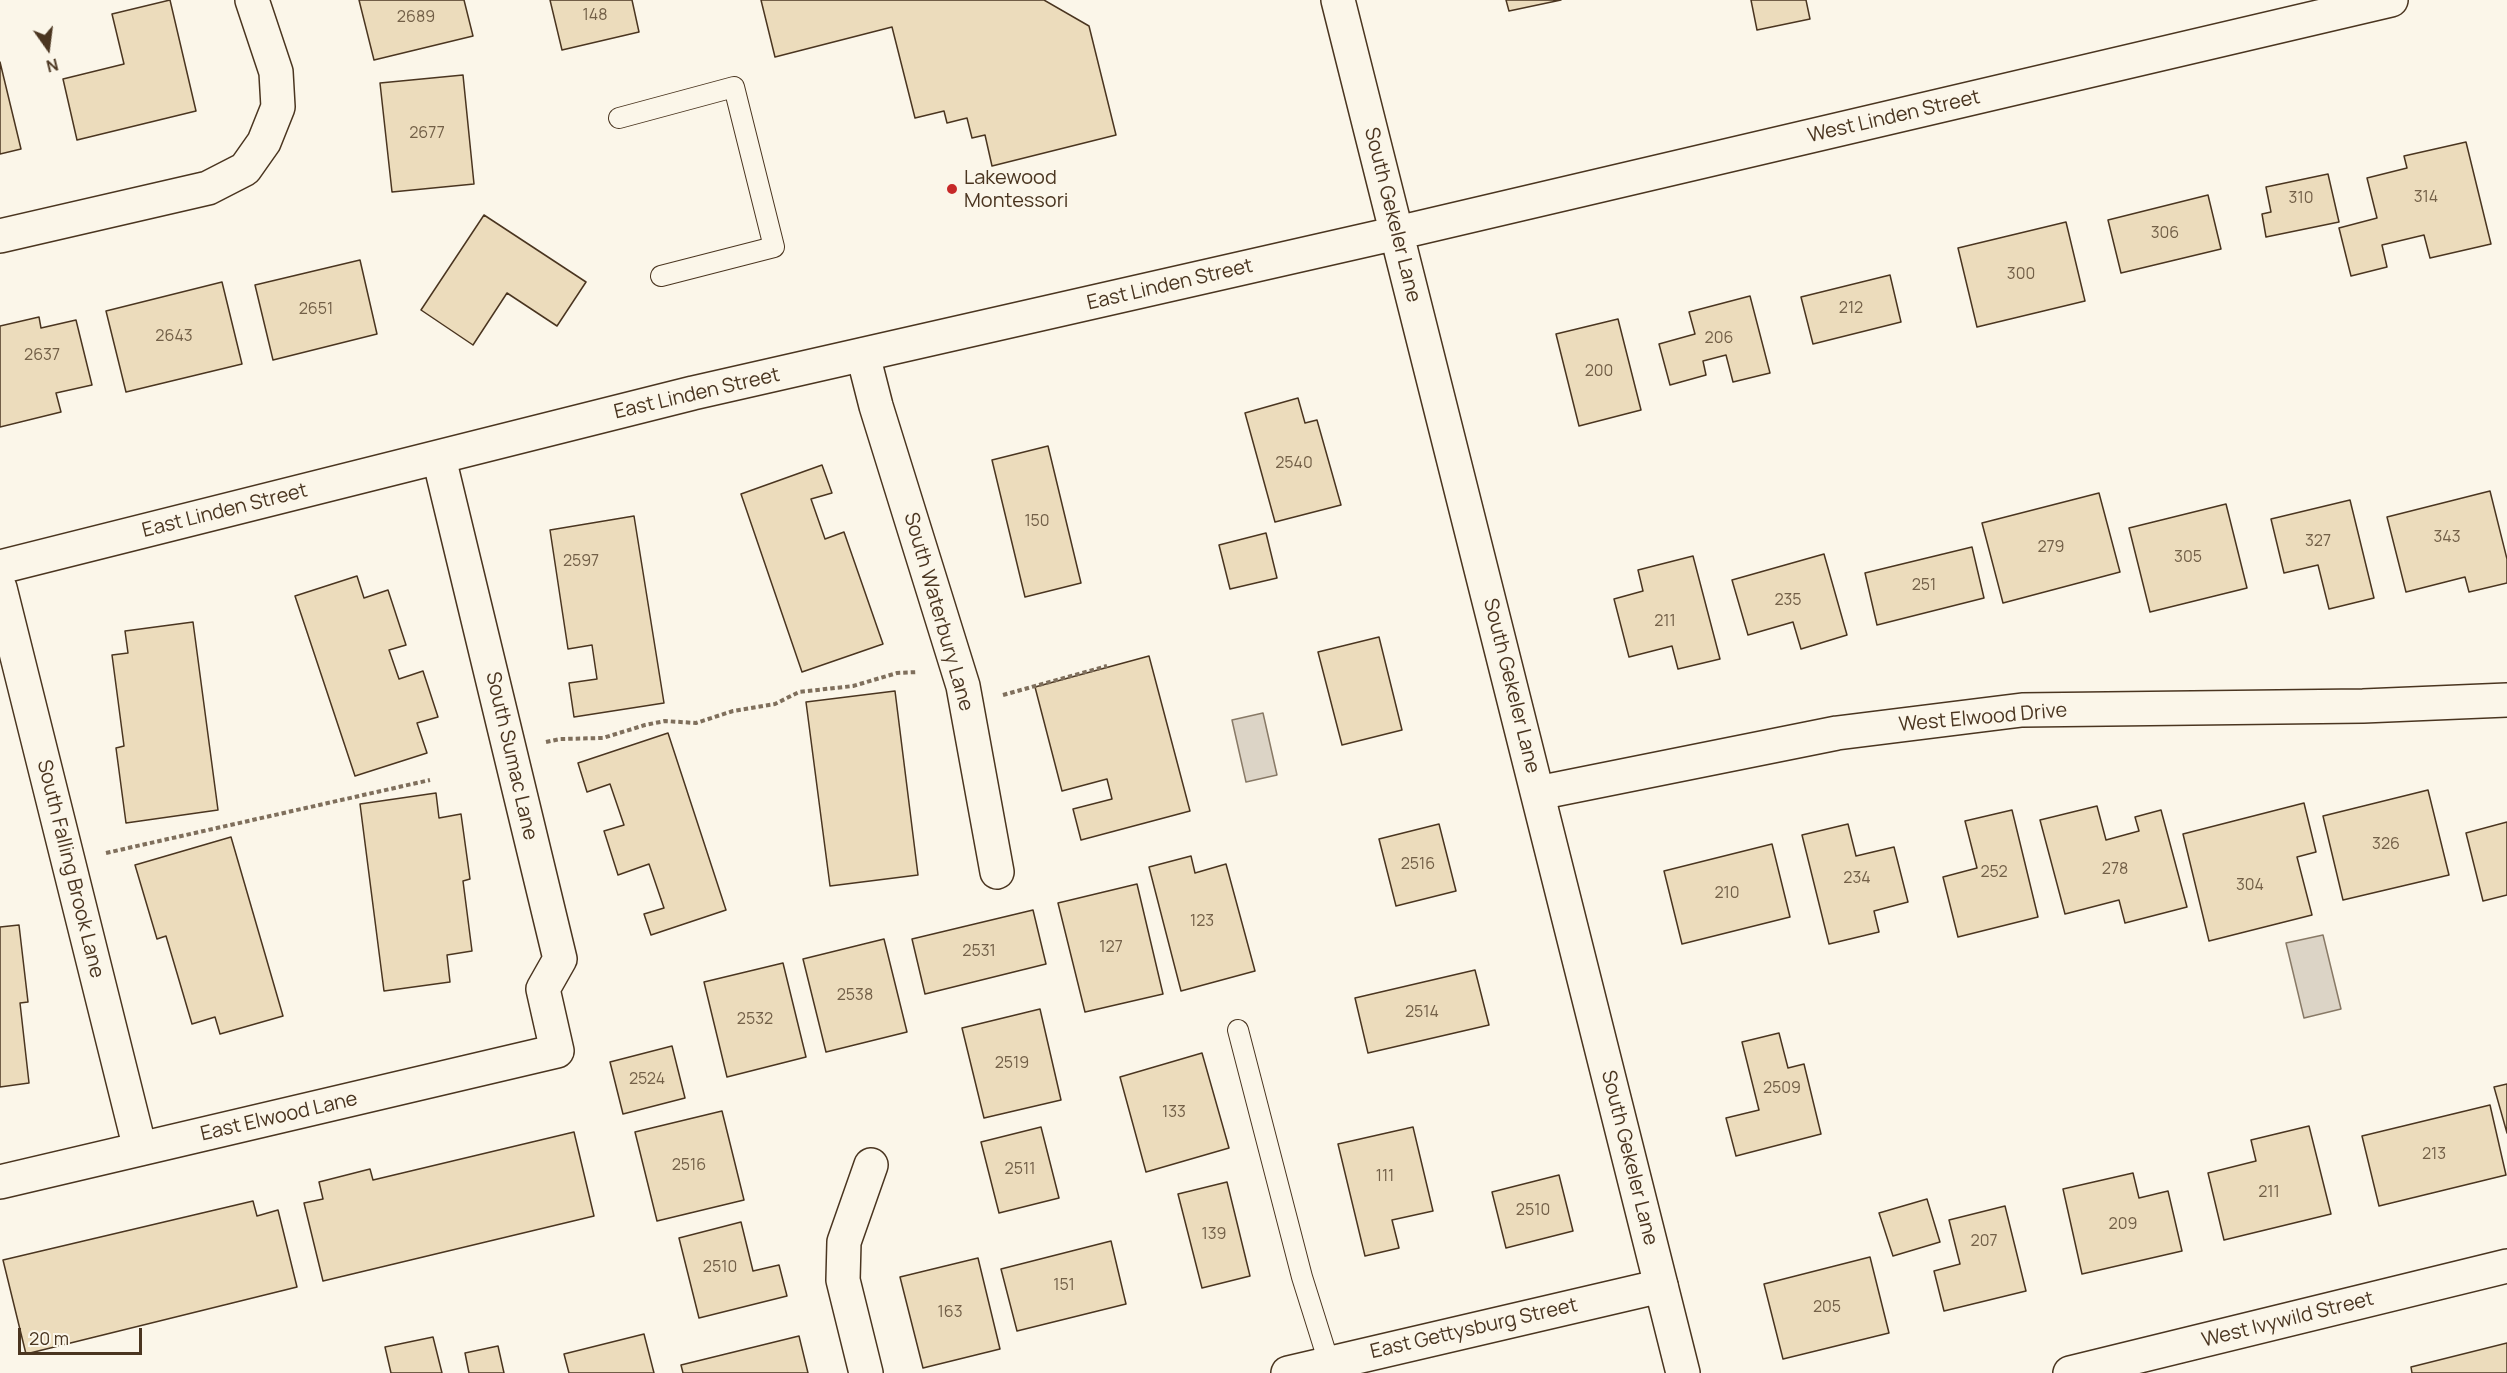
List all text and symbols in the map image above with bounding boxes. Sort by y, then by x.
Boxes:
house number: 148 [583,6,607,26]
house number: 2689 [397,8,435,28]
north arrow [18,18,78,78]
text: N [44,53,61,78]
street label: West Linden Street [1805,85,1983,149]
house number: 2677 [409,124,445,144]
street label: South Gekeler Lane [1359,125,1425,305]
place label: Lakewood Montessori [964,166,1069,213]
marker: Lakewood Montessori [945,182,959,196]
house number: 314 [2414,188,2438,208]
house number: 310 [2289,189,2313,209]
house number: 306 [2151,224,2179,244]
street label: East Linden Street [1085,254,1255,316]
house number: 300 [2007,265,2035,285]
house number: 212 [1839,299,1863,319]
house number: 2651 [299,300,333,320]
house number: 2643 [155,327,193,347]
house number: 206 [1705,329,1733,349]
house number: 2637 [24,346,60,366]
house number: 200 [1585,362,1613,382]
street label: East Linden Street [612,363,782,425]
house number: 2540 [1275,454,1313,474]
street label: East Linden Street [140,479,310,543]
street label: South Waterbury Lane [898,510,978,714]
house number: 150 [1024,512,1050,532]
house number: 343 [2433,528,2461,548]
house number: 327 [2305,532,2331,552]
house number: 279 [2037,538,2065,558]
house number: 305 [2174,548,2202,568]
house number: 2597 [563,552,599,572]
house number: 251 [1912,576,1936,596]
house number: 235 [1774,591,1802,611]
street label: South Gekeler Lane [1478,596,1544,776]
house number: 211 [1654,612,1676,632]
street label: South Sumac Lane [480,669,542,843]
street label: West Elwood Drive [1898,699,2068,737]
street label: South Falling Brook Lane [31,757,109,981]
house number: 326 [2372,835,2400,855]
house number: 2516 [1401,855,1435,875]
house number: 278 [2102,860,2128,880]
house number: 252 [1980,863,2008,883]
house number: 234 [1843,869,1871,889]
house number: 304 [2236,876,2264,896]
house number: 210 [1714,884,1740,904]
house number: 123 [1190,912,1214,932]
house number: 127 [1099,938,1123,958]
house number: 2531 [962,942,996,962]
house number: 2538 [837,986,873,1006]
house number: 2514 [1405,1003,1439,1023]
house number: 2532 [737,1010,773,1030]
house number: 2519 [995,1054,1029,1074]
street label: South Gekeler Lane [1596,1068,1662,1248]
house number: 2524 [629,1070,665,1090]
house number: 2509 [1763,1079,1801,1099]
street label: East Elwood Lane [198,1087,360,1147]
house number: 133 [1162,1103,1186,1123]
house number: 213 [2422,1145,2446,1165]
house number: 2516 [672,1156,706,1176]
house number: 2511 [1005,1160,1035,1180]
house number: 111 [1376,1167,1394,1187]
house number: 211 [2258,1183,2280,1203]
house number: 2510 [1516,1201,1550,1221]
house number: 209 [2109,1215,2137,1235]
house number: 139 [1201,1225,1227,1245]
house number: 207 [1971,1232,1997,1252]
house number: 2510 [703,1258,737,1278]
house number: 151 [1053,1276,1075,1296]
street label: West Ivywild Street [2200,1287,2376,1353]
street label: East Gettysburg Street [1368,1293,1580,1365]
house number: 205 [1813,1298,1841,1318]
house number: 163 [937,1303,963,1323]
scale bar [21,1316,146,1354]
text: 20 m [29,1326,69,1350]

